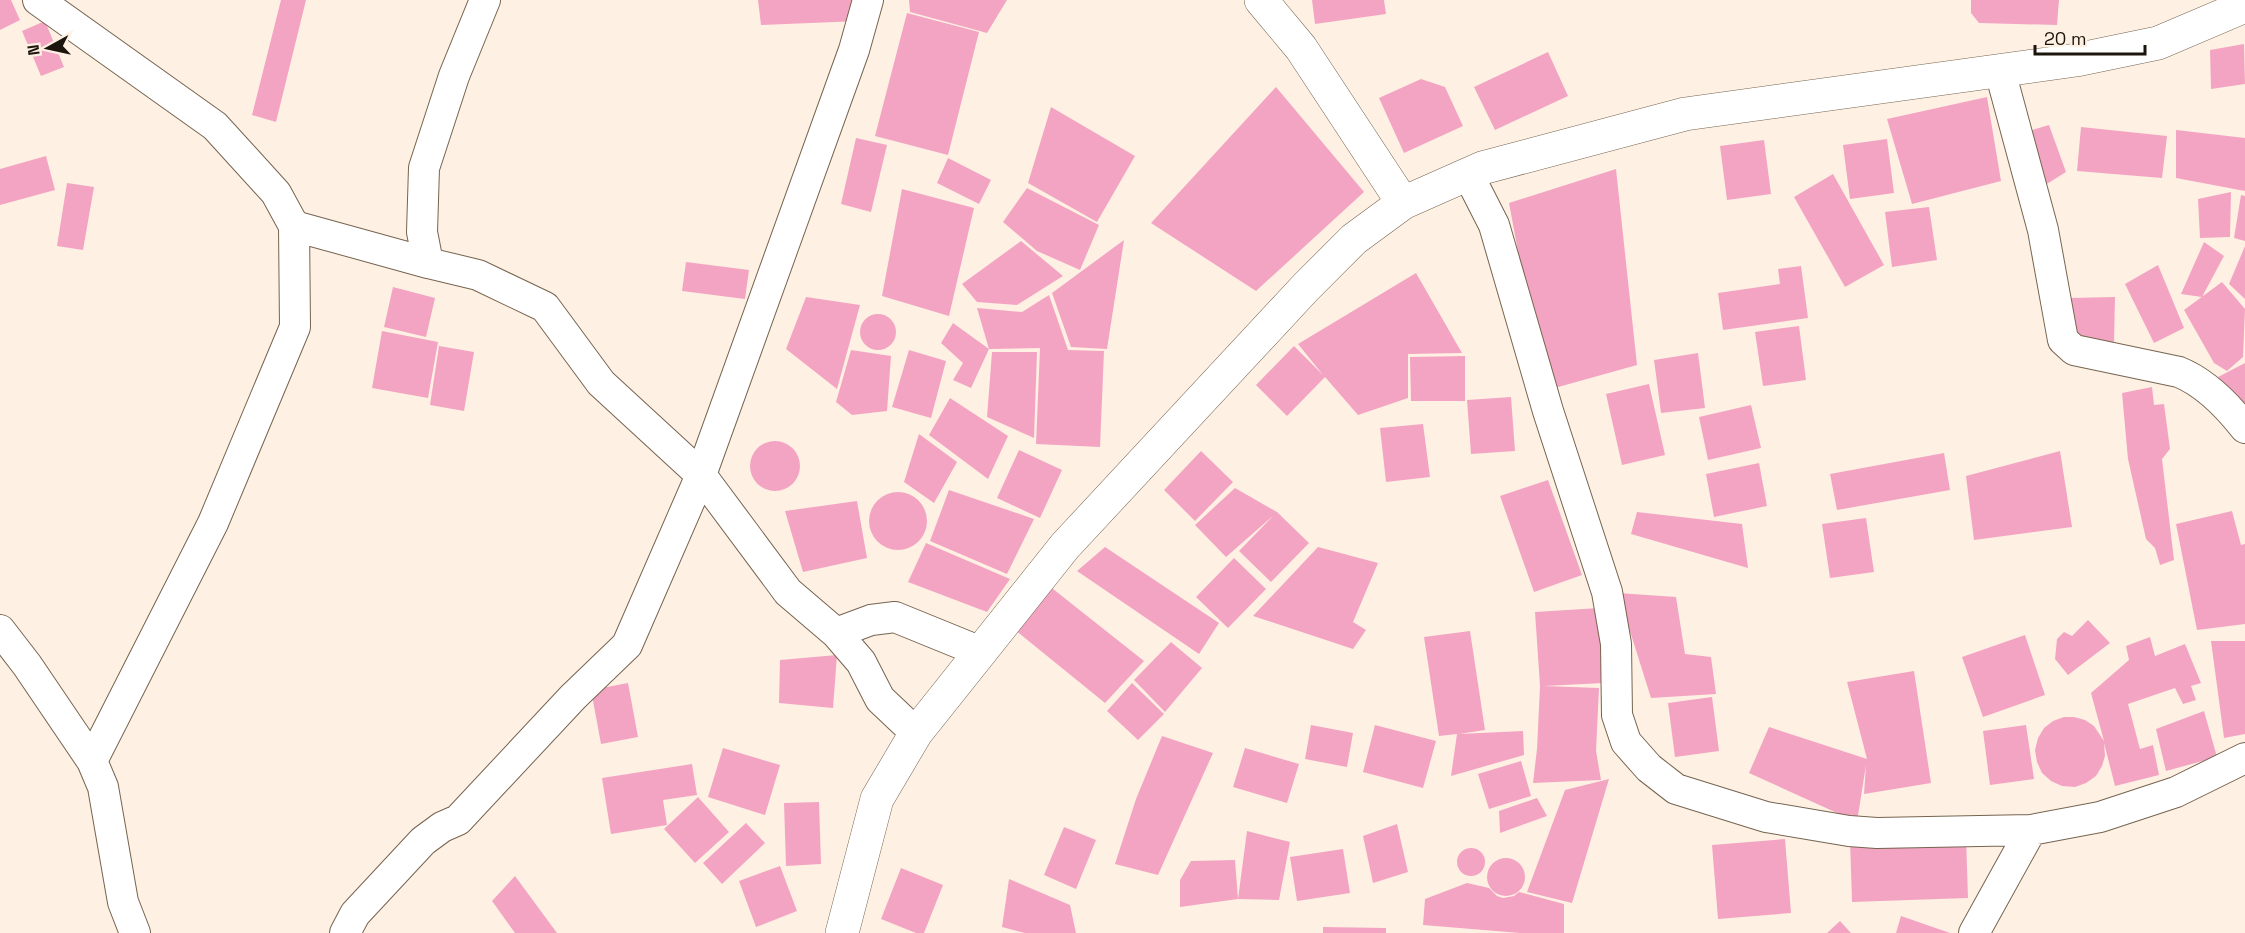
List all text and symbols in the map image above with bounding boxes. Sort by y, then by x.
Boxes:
north arrow [18,18,78,78]
scale bar [2035,18,2144,56]
text: 20 m [2044,27,2087,50]
text: N [22,43,45,57]

